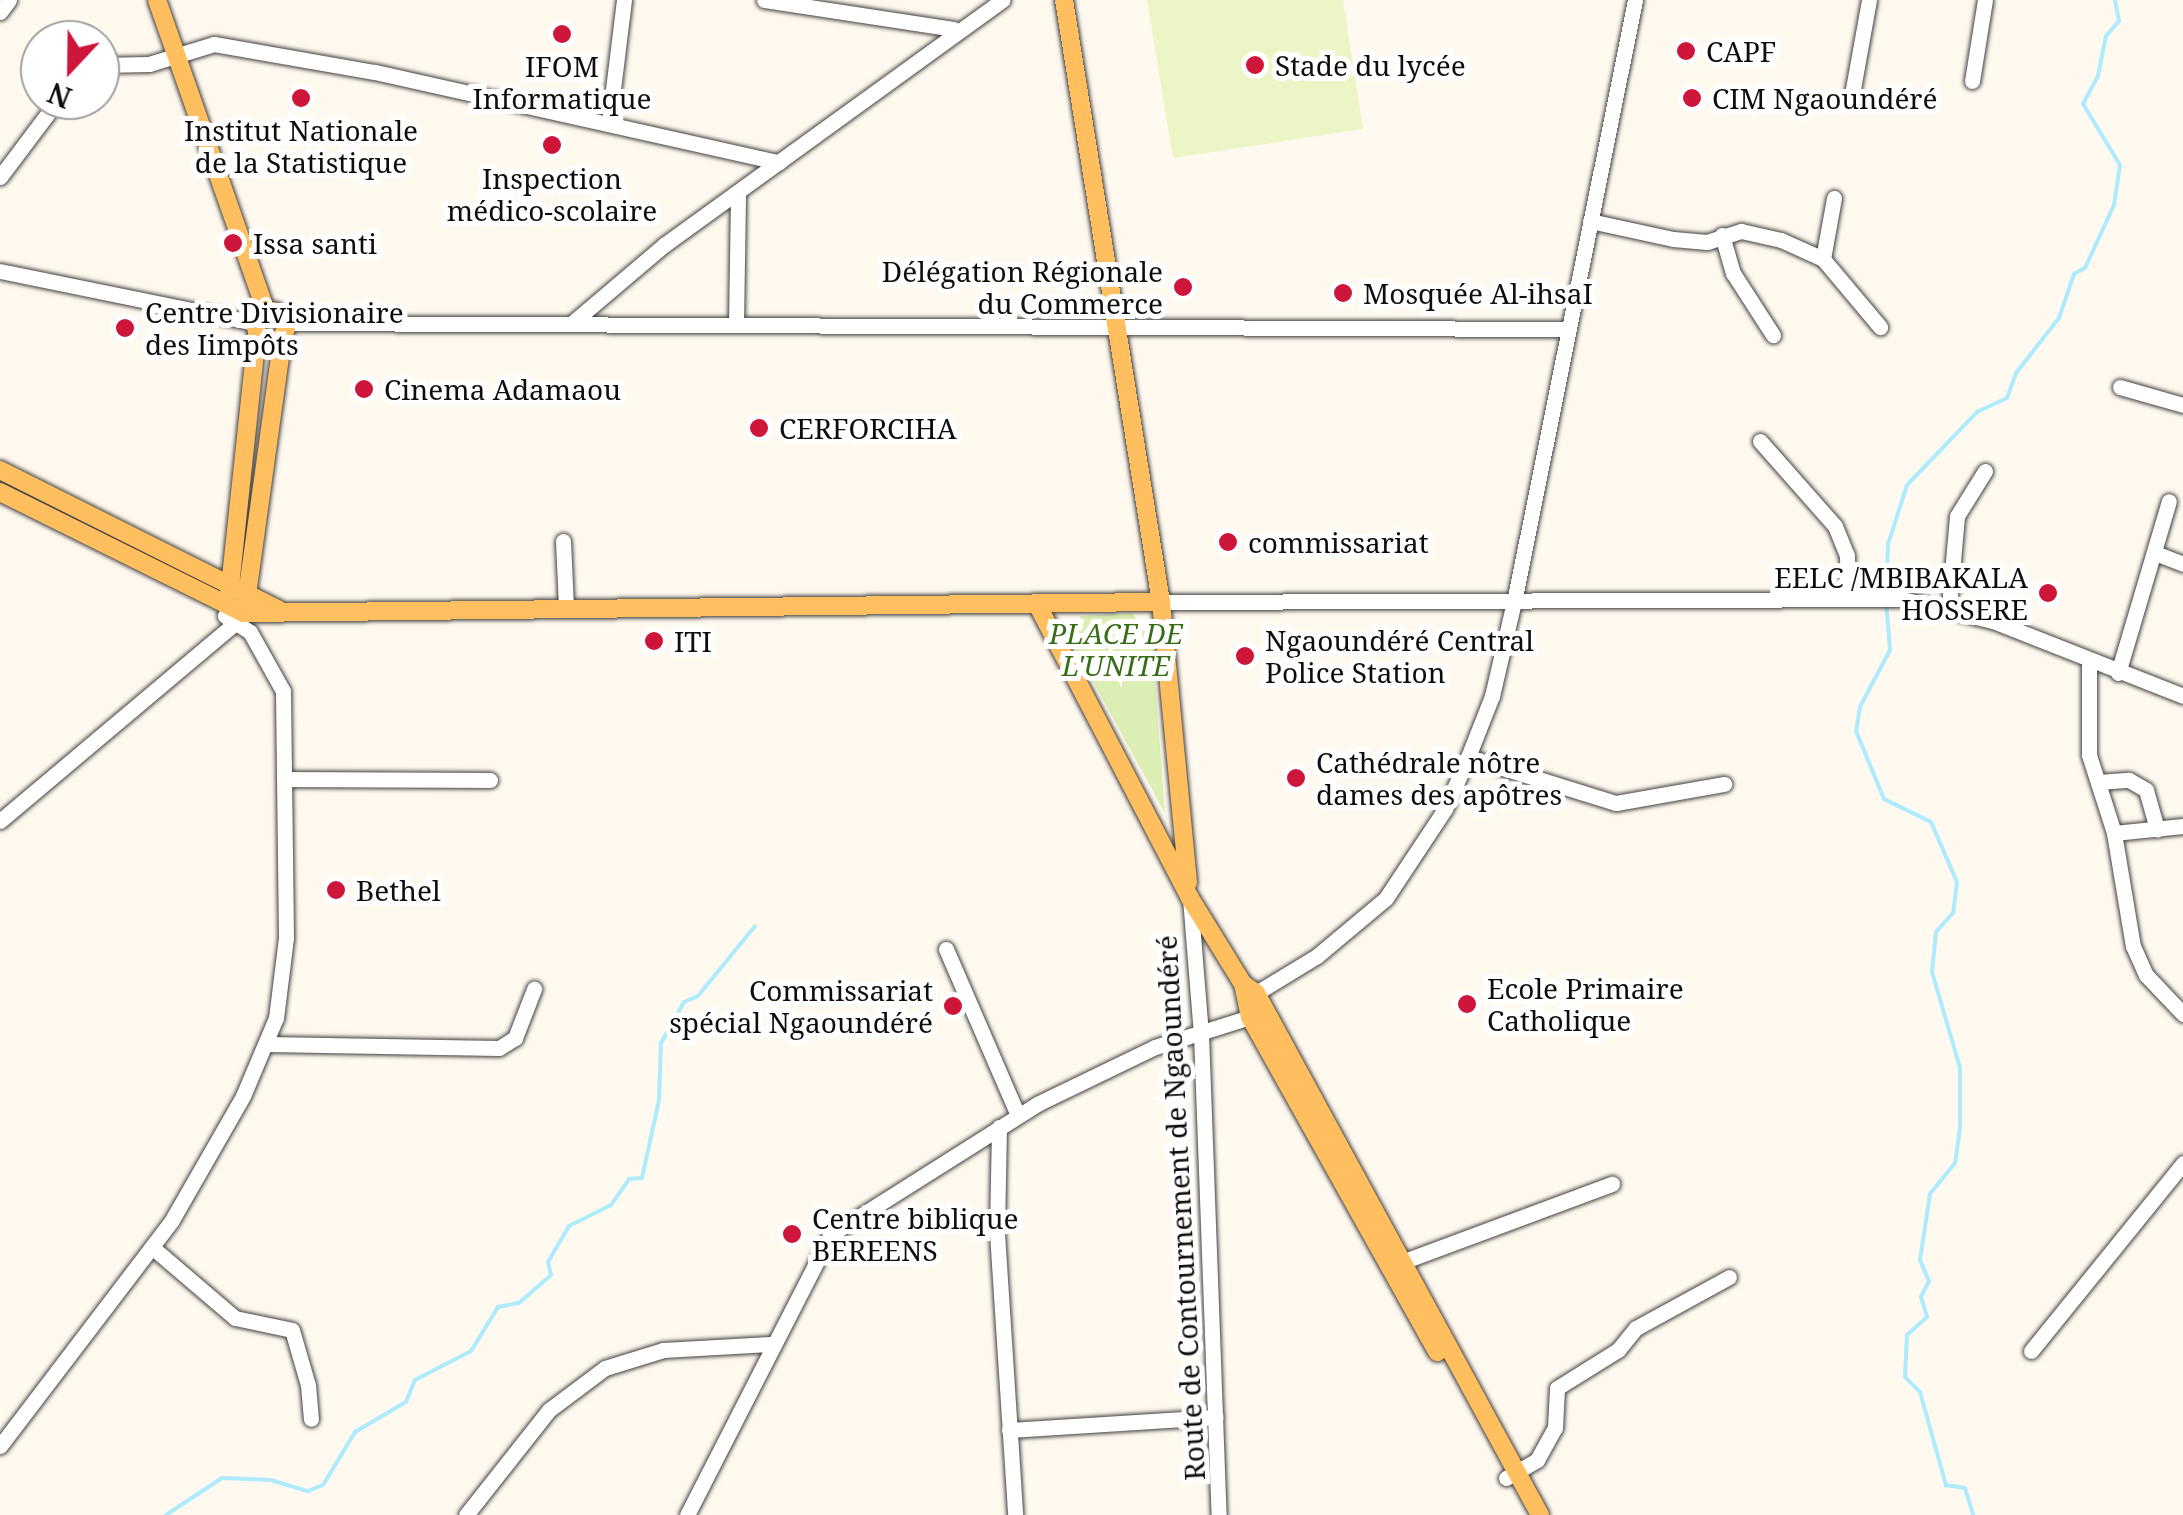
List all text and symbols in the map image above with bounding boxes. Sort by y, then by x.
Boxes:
north arrow [20,20,120,120]
marker: IFOM Informatique [551,23,573,45]
place label: CAPF [1706,34,1776,68]
marker: CAPF [1675,40,1697,62]
place label: Stade du lycée [1275,48,1466,82]
place label: IFOM Informatique [472,49,652,115]
marker: Stade du lycée [1244,54,1266,76]
text: N [42,74,77,118]
place label: CIM Ngaoundéré [1712,81,1938,115]
marker: Institut Nationale de la Statistique [290,87,312,109]
marker: CIM Ngaoundéré [1681,87,1703,109]
place label: Institut Nationale de la Statistique [184,113,418,179]
marker: Inspection médico-scolaire [541,134,563,156]
place label: Inspection médico-scolaire [447,161,657,227]
place label: Issa santi [253,226,377,260]
marker: Issa santi [222,232,244,254]
place label: Délégation Régionale du Commerce [882,254,1163,320]
marker: Délégation Régionale du Commerce [1172,276,1194,298]
place label: Mosquée Al-ihsaI [1363,276,1593,310]
marker: Mosquée Al-ihsaI [1332,282,1354,304]
place label: Centre Divisionaire des Iimpôts [145,295,404,361]
marker: Centre Divisionaire des Iimpôts [114,317,136,339]
place label: Cinema Adamaou [384,372,621,406]
marker: Cinema Adamaou [353,378,375,400]
place label: CERFORCIHA [779,411,957,445]
marker: CERFORCIHA [748,417,770,439]
place label: commissariat [1248,525,1429,559]
marker: commissariat [1217,531,1239,553]
place label: EELC /MBIBAKALA HOSSERE [1774,560,2028,626]
marker: EELC /MBIBAKALA HOSSERE [2037,582,2059,604]
park label: PLACE DE L'UNITE [1049,616,1183,682]
place label: Ngaoundéré Central Police Station [1265,623,1534,689]
place label: ITI [674,624,712,658]
marker: ITI [643,630,665,652]
marker: Ngaoundéré Central Police Station [1234,645,1256,667]
place label: Cathédrale nôtre dames des apôtres [1316,745,1562,811]
marker: Cathédrale nôtre dames des apôtres [1285,767,1307,789]
place label: Bethel [356,873,441,907]
marker: Bethel [325,879,347,901]
street label: Route de Contournement de Ngaoundéré [1149,935,1211,1481]
place label: Ecole Primaire Catholique [1487,971,1684,1037]
place label: Commissariat spécial Ngaoundéré [669,973,933,1039]
marker: Ecole Primaire Catholique [1456,993,1478,1015]
marker: Commissariat spécial Ngaoundéré [942,995,964,1017]
place label: Centre biblique BEREENS [812,1201,1018,1267]
marker: Centre biblique BEREENS [781,1223,803,1245]

